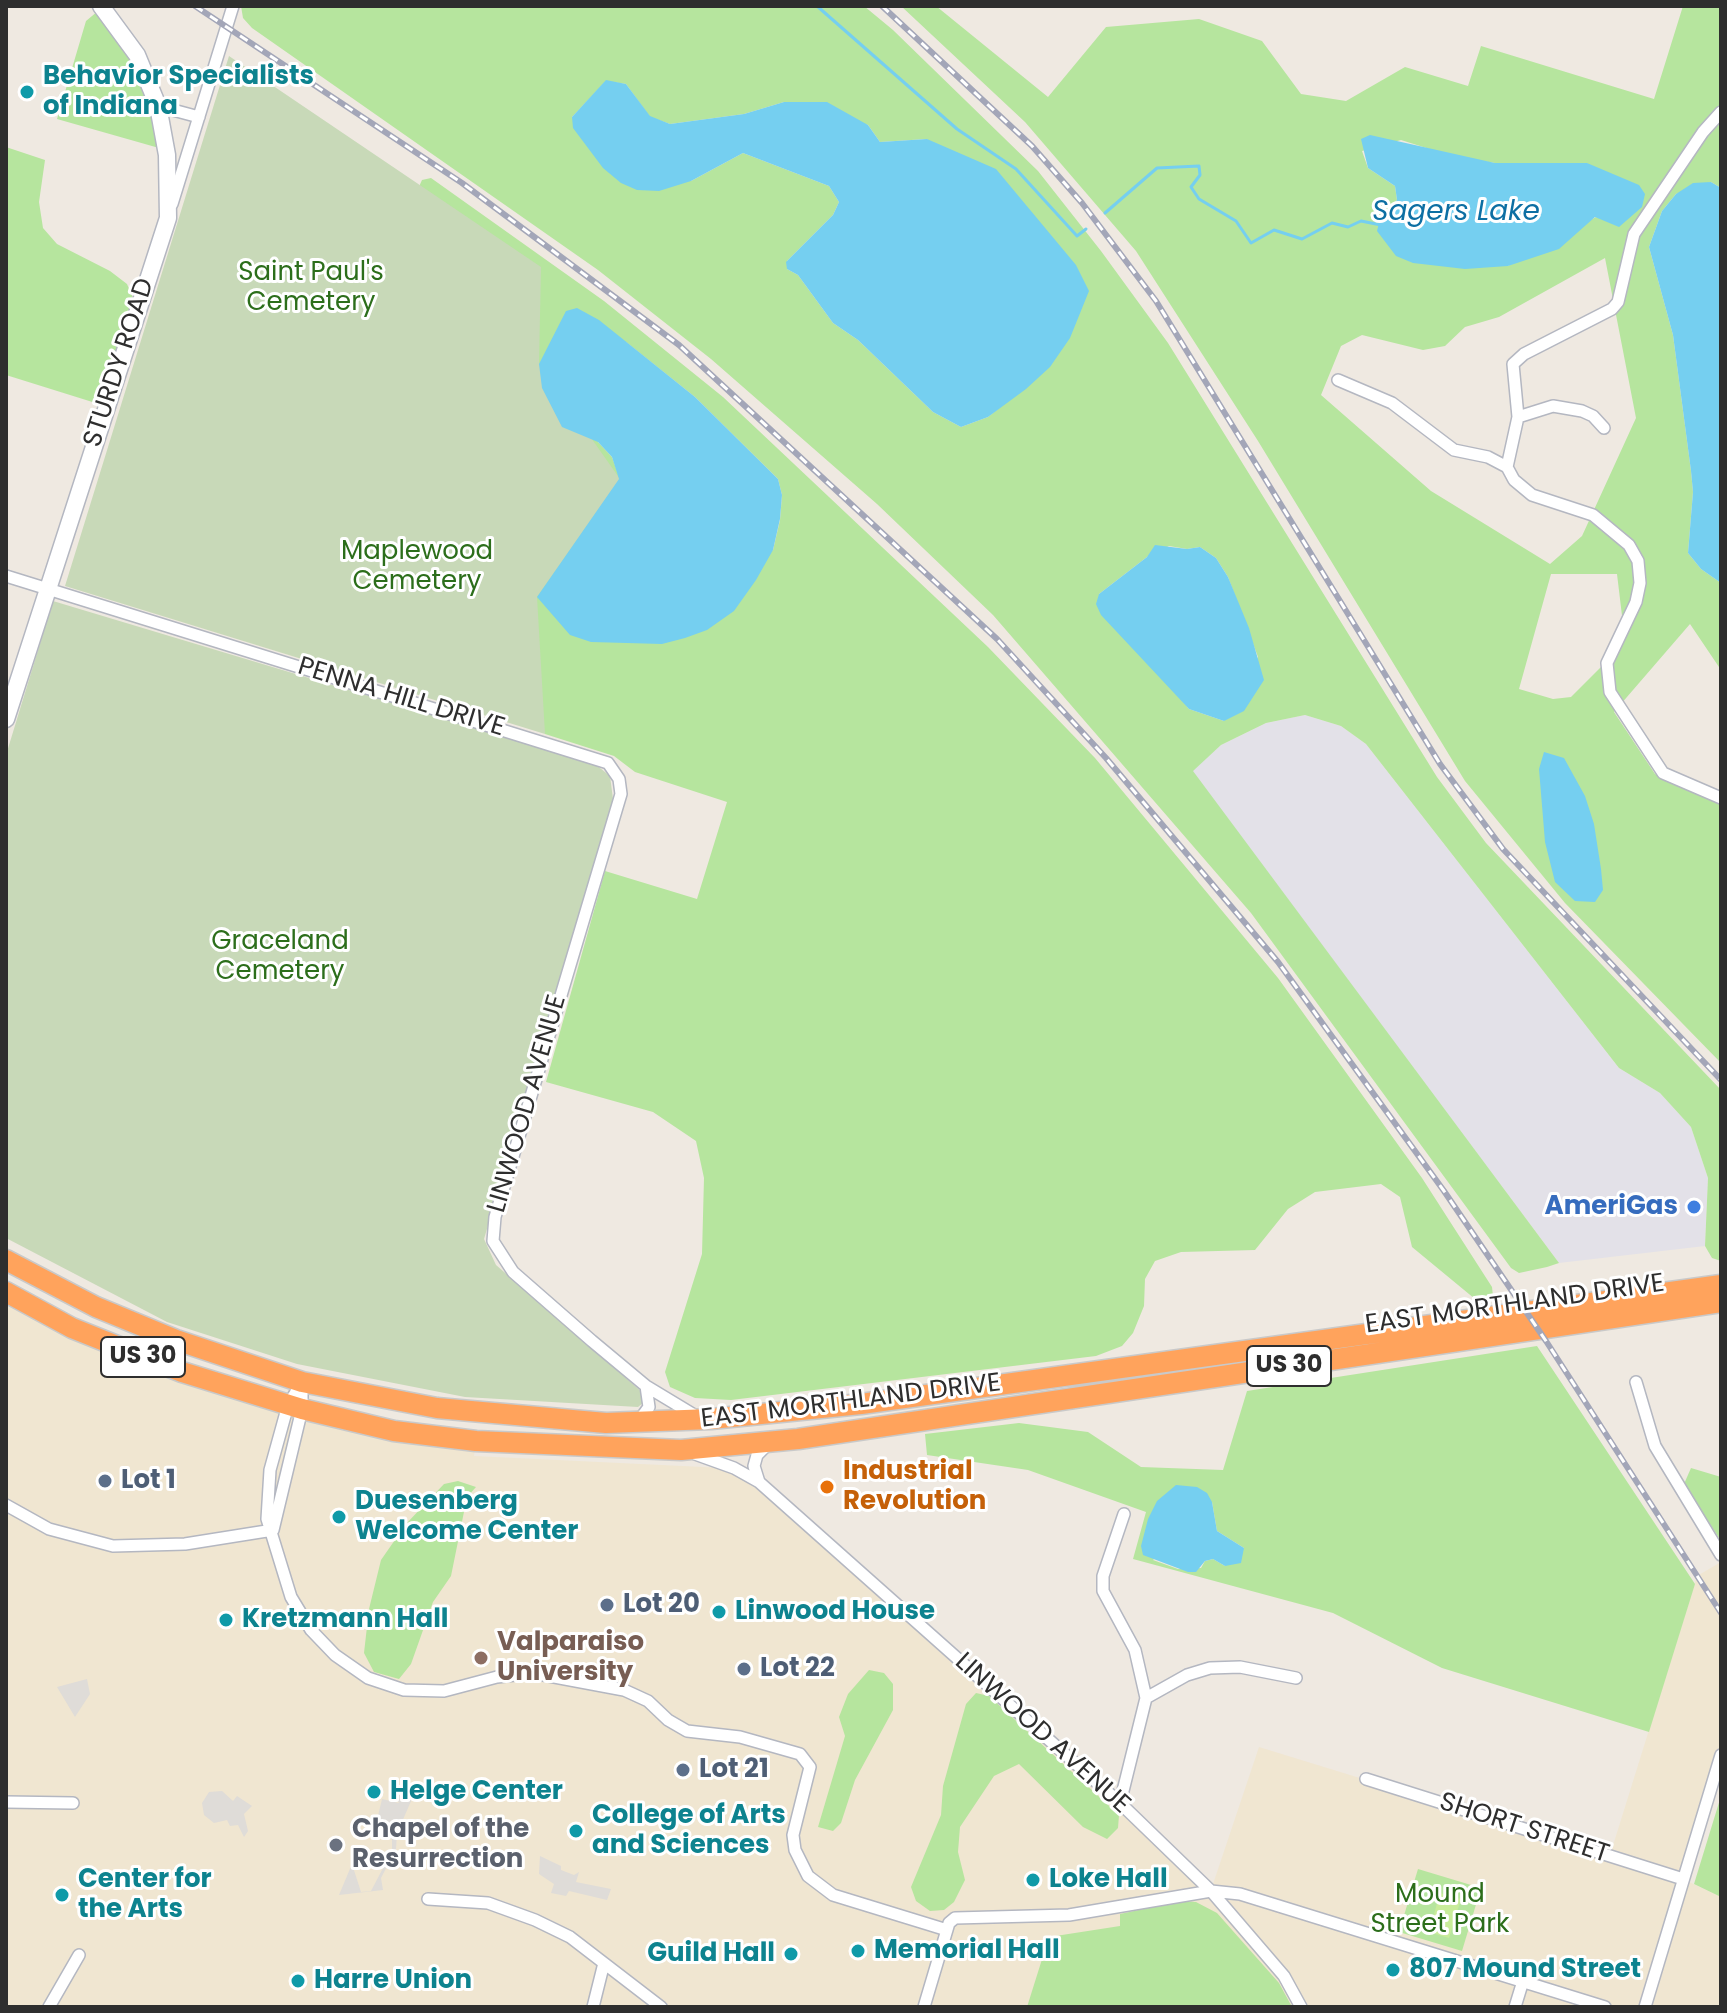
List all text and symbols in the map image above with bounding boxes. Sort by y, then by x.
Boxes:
place label: Behavior Specialists of Indiana [43,61,314,122]
marker: Behavior Specialists of Indiana [18,83,36,101]
water label: Sagers Lake [1372,196,1540,230]
park label: Saint Paul's Cemetery [238,257,384,318]
street label: STURDY ROAD [78,275,162,451]
park label: Maplewood Cemetery [341,536,493,598]
street label: PENNA HILL DRIVE [294,652,508,744]
park label: Graceland Cemetery [211,926,349,988]
street label: LINWOOD AVENUE [482,992,574,1216]
place label: AmeriGas [1545,1191,1678,1223]
marker: AmeriGas [1685,1198,1703,1216]
street label: EAST MORTHLAND DRIVE [1363,1269,1667,1341]
road number: US 30 [101,1337,185,1377]
road number: US 30 [1247,1346,1331,1386]
street label: EAST MORTHLAND DRIVE [699,1368,1003,1436]
place label: Industrial Revolution [843,1456,986,1518]
place label: Lot 1 [121,1465,176,1497]
marker: Lot 1 [96,1472,114,1490]
marker: Industrial Revolution [818,1478,836,1496]
place label: Duesenberg Welcome Center [355,1486,578,1548]
marker: Duesenberg Welcome Center [330,1508,348,1526]
place label: Lot 20 [623,1589,700,1621]
marker: Lot 20 [598,1596,616,1614]
place label: Linwood House [735,1596,935,1628]
marker: Linwood House [710,1603,728,1621]
place label: Kretzmann Hall [242,1604,448,1636]
marker: Kretzmann Hall [217,1611,235,1629]
place label: Valparaiso University [497,1627,644,1688]
street label: LINWOOD AVENUE [948,1647,1136,1821]
marker: Valparaiso University [472,1649,490,1667]
place label: Lot 22 [760,1653,835,1685]
marker: Lot 22 [735,1660,753,1678]
place label: Lot 21 [699,1754,769,1786]
marker: Lot 21 [674,1761,692,1779]
place label: Helge Center [390,1776,563,1808]
marker: Helge Center [365,1783,383,1801]
street label: SHORT STREET [1435,1787,1613,1871]
place label: College of Arts and Sciences [592,1800,786,1862]
place label: Chapel of the Resurrection [352,1814,529,1876]
marker: College of Arts and Sciences [567,1822,585,1840]
marker: Chapel of the Resurrection [327,1836,345,1854]
place label: Center for the Arts [78,1864,212,1926]
place label: Loke Hall [1049,1864,1168,1896]
marker: Loke Hall [1024,1871,1042,1889]
park label: Mound Street Park [1371,1879,1509,1940]
marker: Center for the Arts [53,1886,71,1904]
place label: Memorial Hall [874,1935,1060,1967]
place label: Guild Hall [647,1938,775,1970]
marker: Memorial Hall [849,1942,867,1960]
marker: Guild Hall [782,1945,800,1963]
place label: 807 Mound Street [1409,1954,1641,1986]
marker: 807 Mound Street [1384,1961,1402,1979]
place label: Harre Union [314,1965,472,1997]
marker: Harre Union [289,1972,307,1990]

